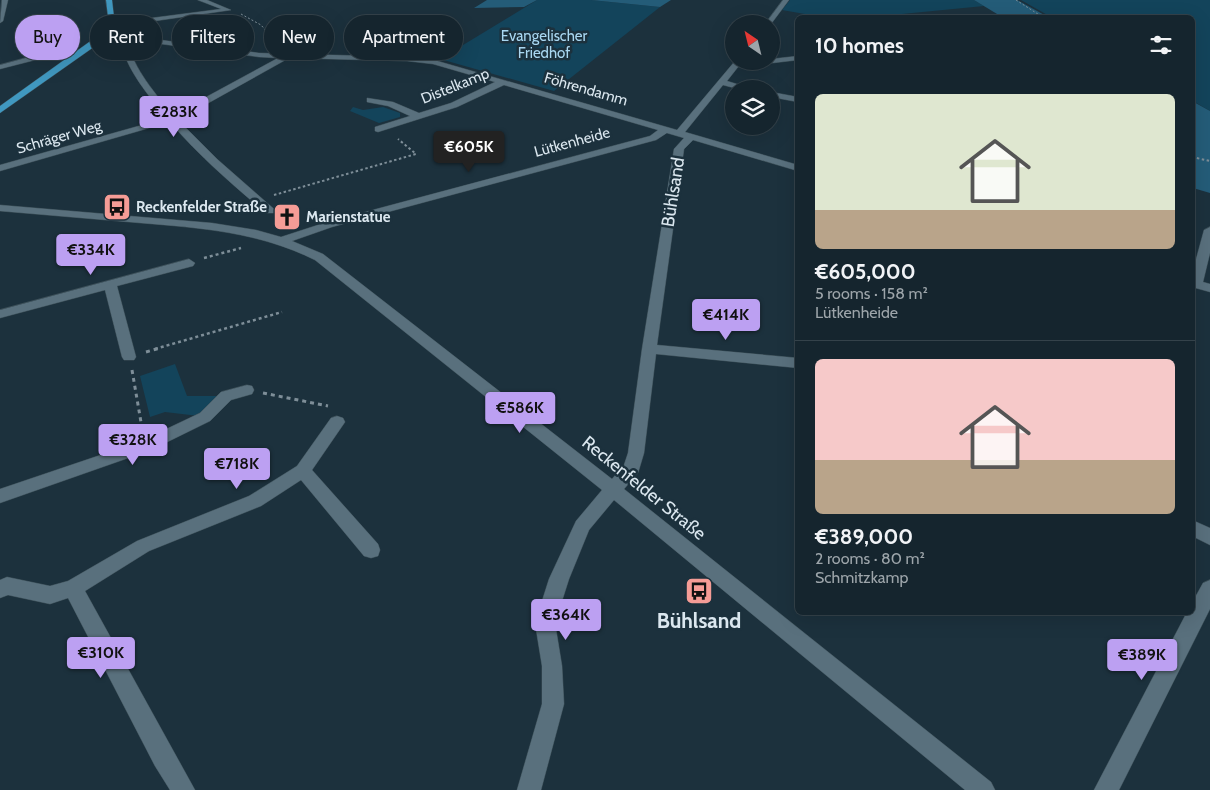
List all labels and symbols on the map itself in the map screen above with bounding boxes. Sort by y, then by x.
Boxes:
north arrow [725,15,780,70]
park label: Evangelischer Friedhof [501,27,587,62]
street label: Distelkamp [418,64,492,108]
street label: Föhrendamm [542,68,630,110]
pin: €283K [139,96,209,138]
street label: Schräger Weg [14,116,104,158]
street label: Lütkenheide [532,123,612,161]
pin: €605K [434,130,504,173]
street label: Bühlsand [657,156,689,228]
bus stop icon: Reckenfelder Straße [102,192,132,222]
place label: Reckenfelder Straße [136,198,267,216]
church icon: Marienstatue [272,202,302,232]
place label: Marienstatue [306,208,391,226]
pin: €334K [56,234,126,276]
pin: €414K [691,298,761,341]
pin: €586K [485,392,555,434]
pin: €328K [98,424,168,466]
street label: Reckenfelder Straße [578,431,710,545]
pin: €718K [202,448,272,490]
bus stop icon: Bühlsand [684,576,714,606]
pin: €364K [531,598,601,641]
place label: Bühlsand [657,608,741,633]
pin: €310K [66,636,136,679]
pin: €389K [1107,638,1177,681]

